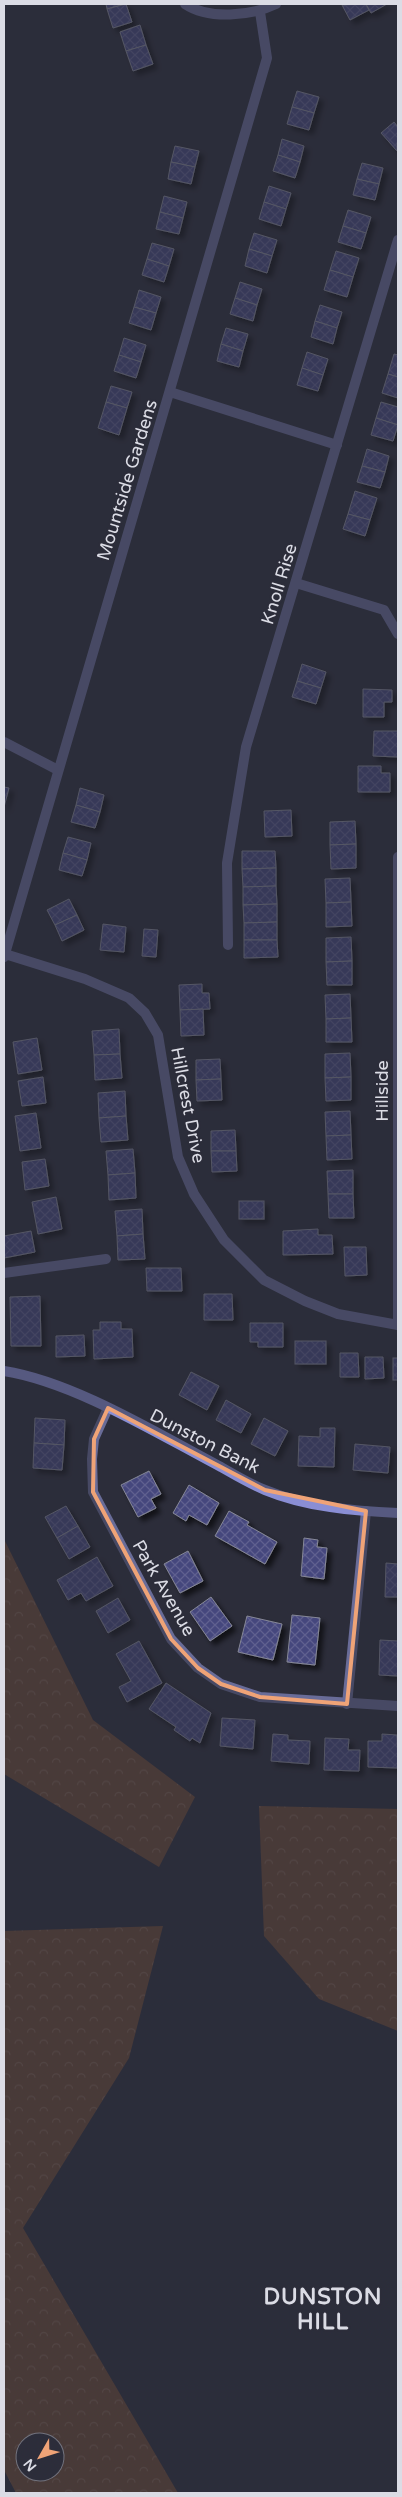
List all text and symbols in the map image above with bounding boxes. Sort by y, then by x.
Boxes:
street label: Mountside Gardens [92,397,162,563]
street label: Knoll Rise [256,541,302,627]
street label: Hillcrest Drive [166,1045,210,1165]
street label: Hillside [371,1060,393,1122]
street label: Dunston Bank [146,1404,264,1478]
street label: Park Avenue [128,1536,200,1640]
district label: DUNSTON HILL [263,2284,383,2335]
north arrow [15,2432,65,2482]
text: N [20,2455,40,2475]

